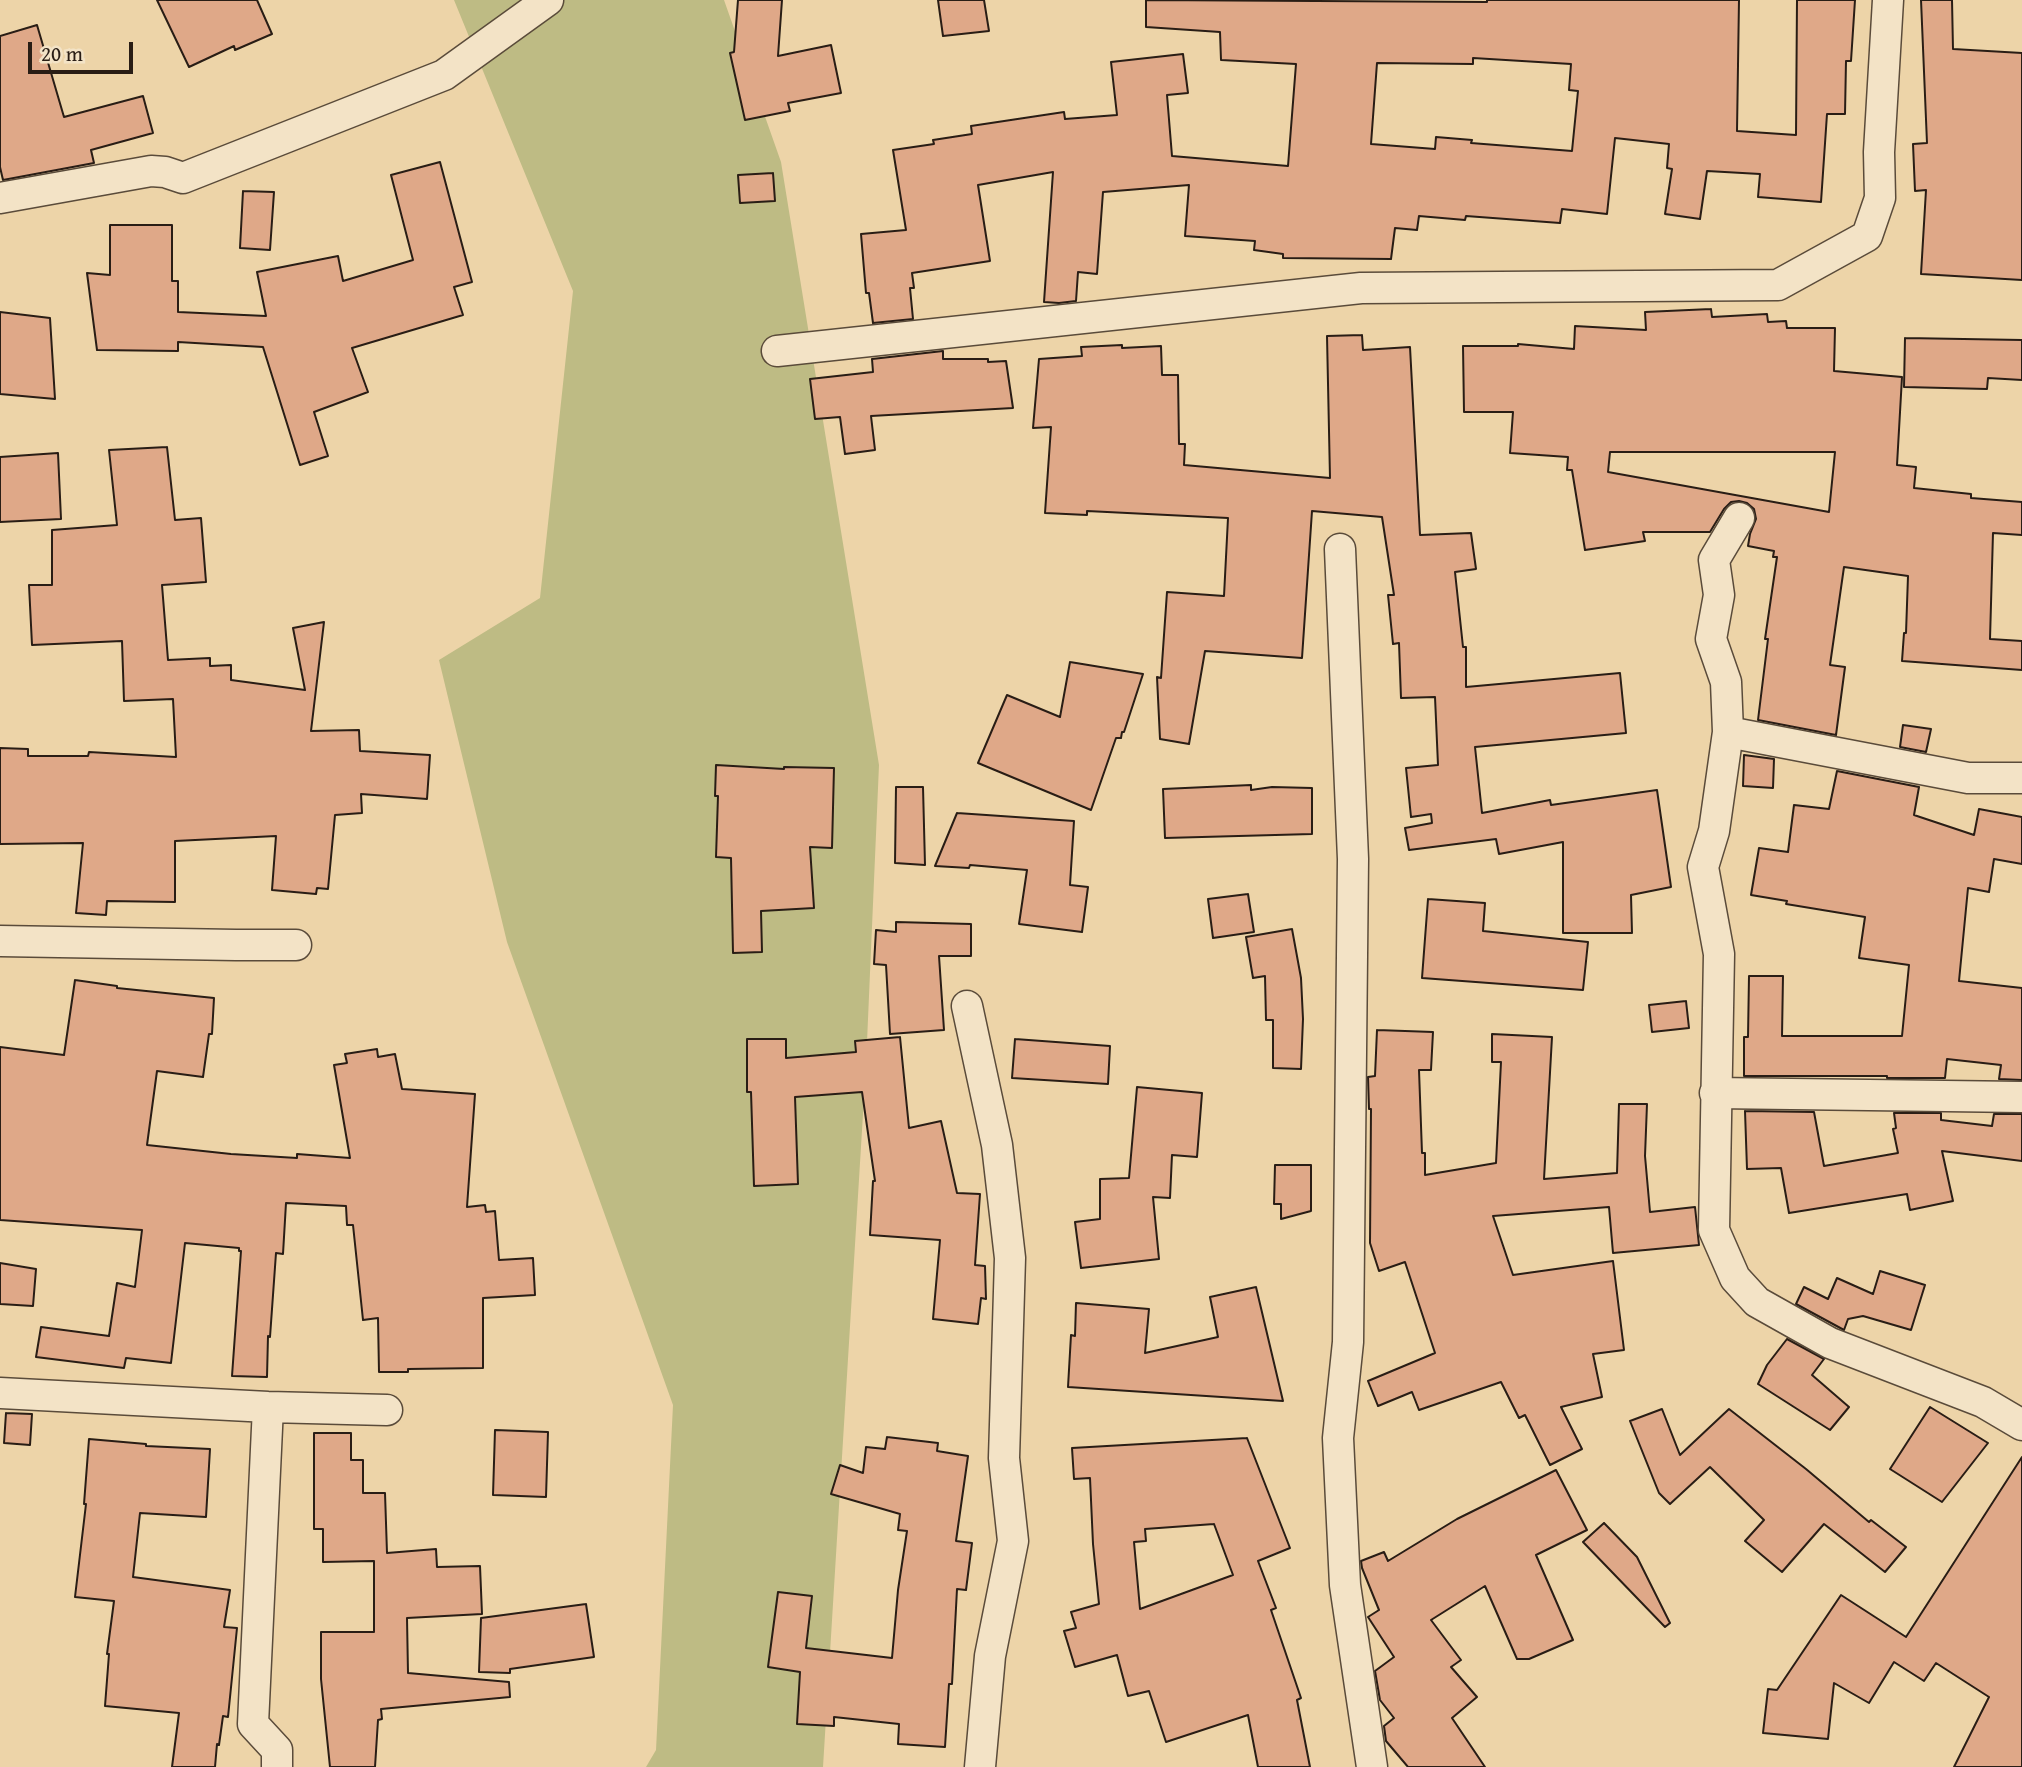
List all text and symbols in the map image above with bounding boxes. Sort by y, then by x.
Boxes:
scale bar [32,28,136,72]
text: 20 m [41,38,83,69]

